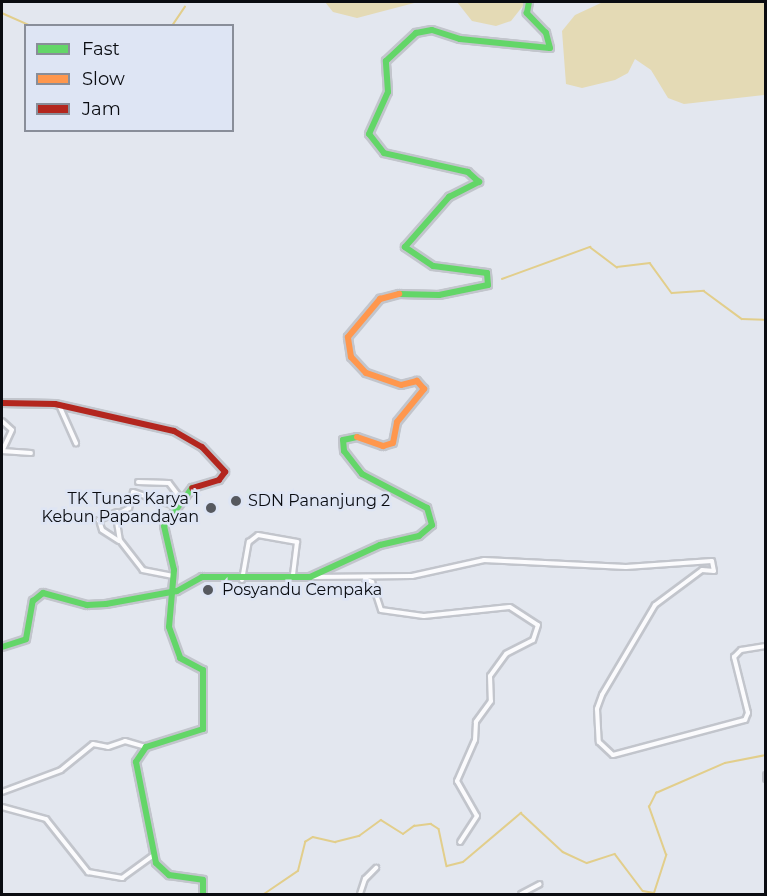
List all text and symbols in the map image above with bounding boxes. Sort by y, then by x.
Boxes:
legend [24,24,234,132]
text: Fast [82,38,120,60]
text: Slow [82,68,125,90]
text: Jam [82,98,121,120]
place label: TK Tunas Karya 1 Kebun Papandayan [41,489,199,527]
place label: SDN Pananjung 2 [248,491,390,511]
marker: SDN Pananjung 2 [229,494,243,508]
marker: TK Tunas Karya 1 Kebun Papandayan [204,501,218,515]
place label: Posyandu Cempaka [222,580,382,600]
marker: Posyandu Cempaka [199,581,217,599]

